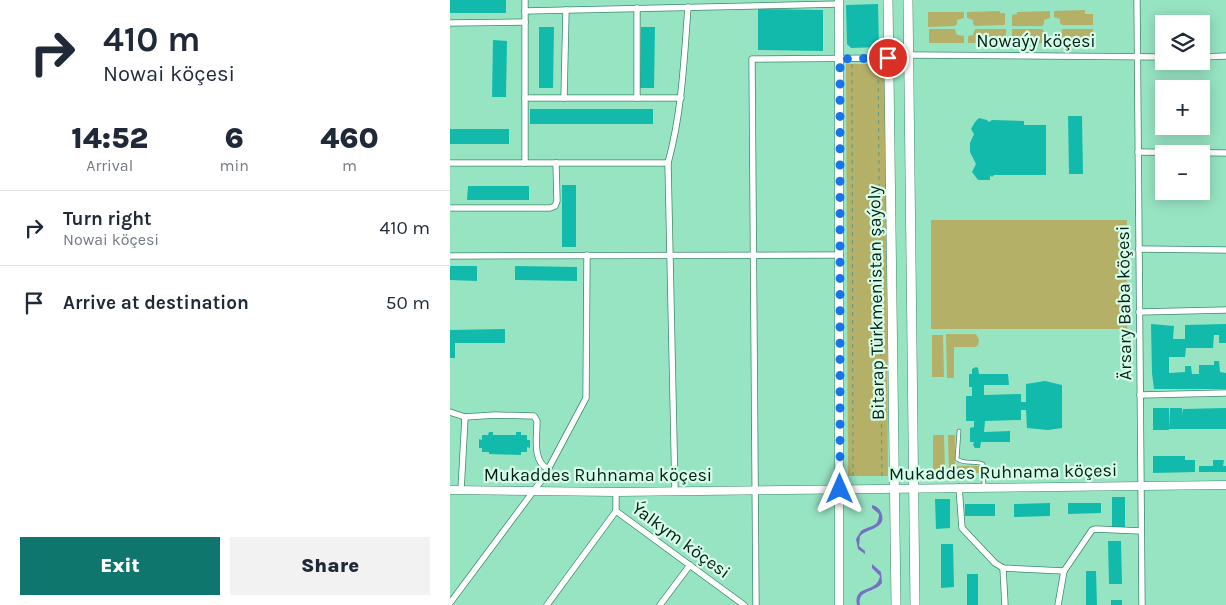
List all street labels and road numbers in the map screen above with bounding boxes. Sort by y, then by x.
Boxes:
street label: Nowaýy köçesi [976,30,1096,52]
street label: Bitarap Türkmenistan şaýoly [863,185,889,420]
street label: Ärsary Baba köçesi [1112,225,1136,381]
street label: Mukaddes Ruhnama köçesi [889,459,1117,485]
street label: Mukaddes Ruhnama köçesi [484,464,712,486]
street label: Ýalkym köçesi [627,496,735,583]

